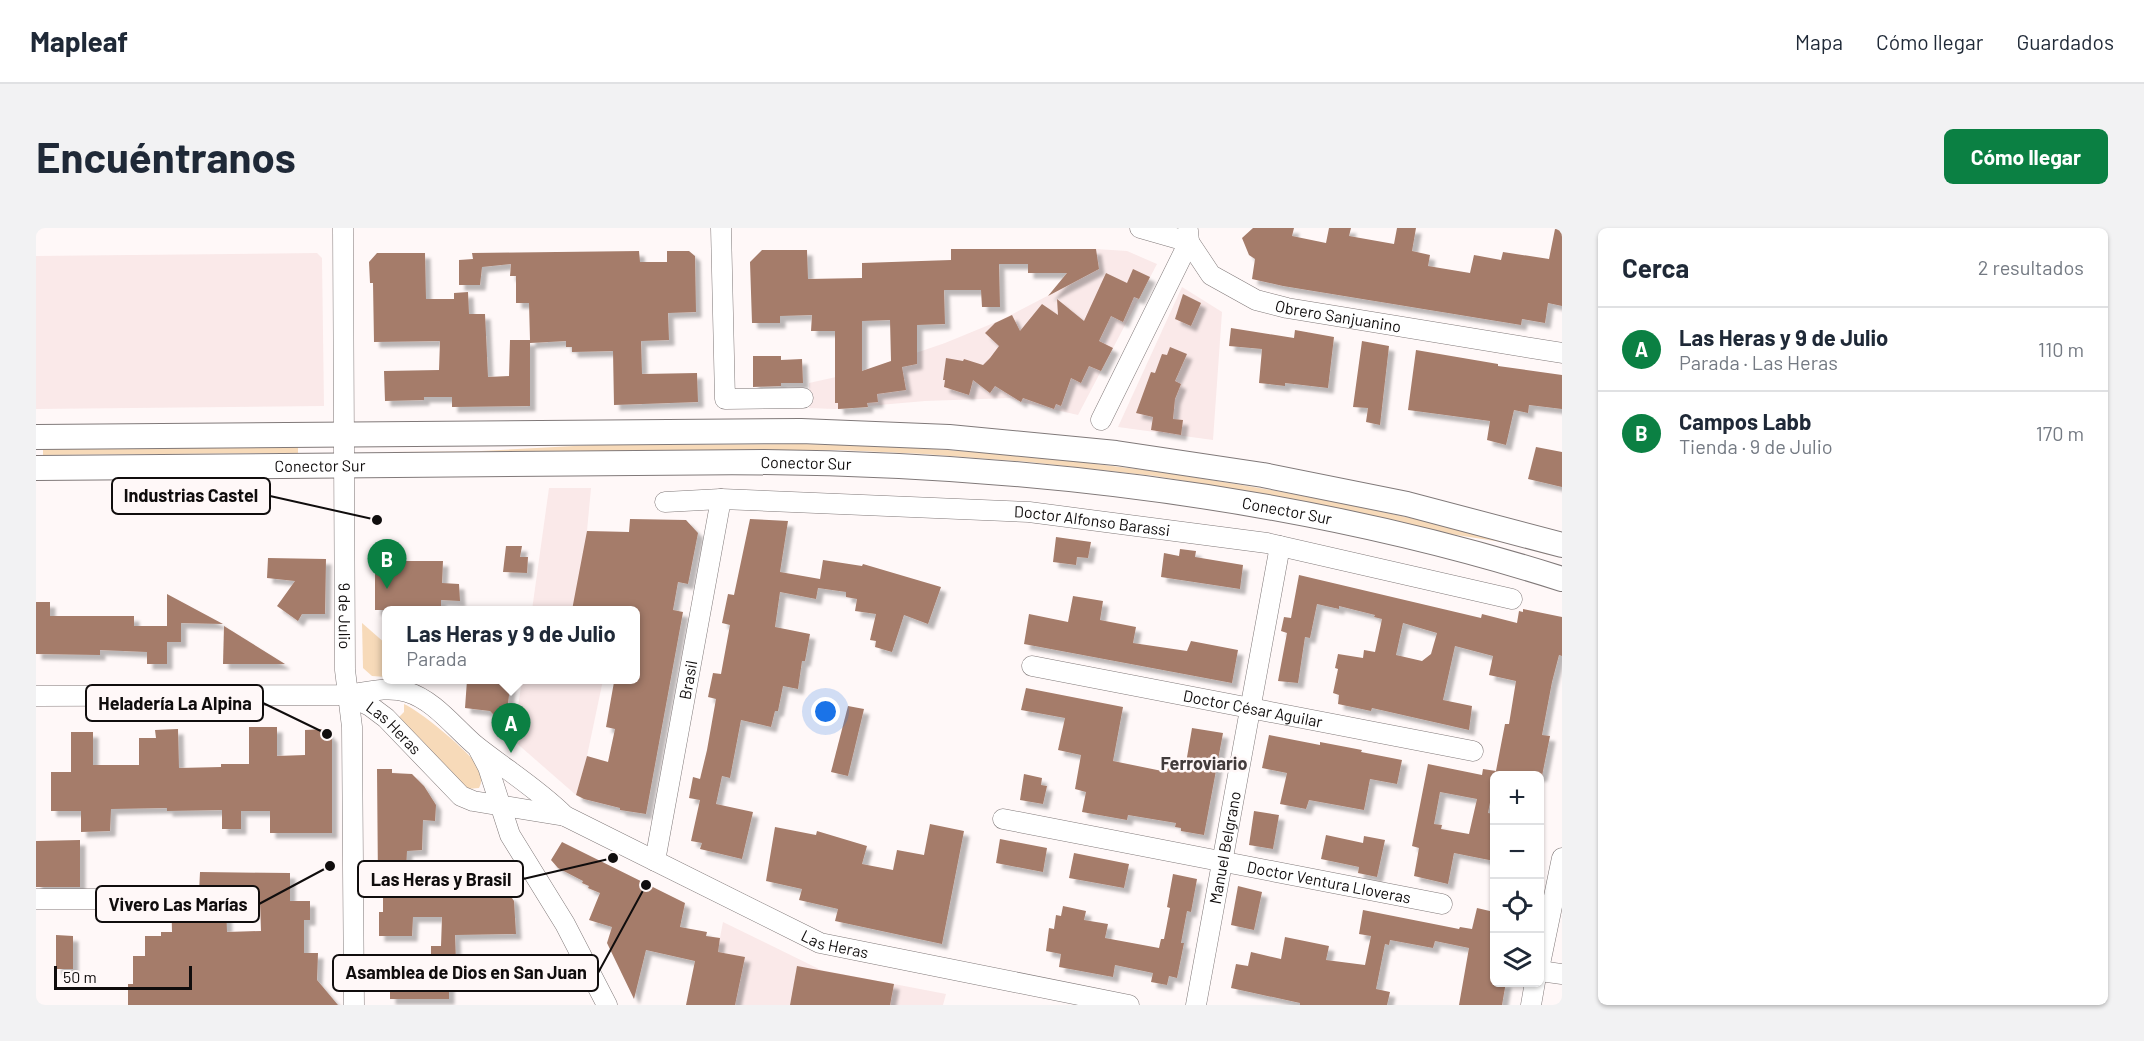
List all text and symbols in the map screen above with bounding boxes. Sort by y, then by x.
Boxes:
text: Mapleaf [30,24,128,58]
text: Mapa [1795,29,1843,54]
text: Cómo llegar [1876,29,1983,54]
text: Guardados [2016,29,2114,54]
button: Cómo llegar [1944,129,2108,184]
text: Encuéntranos [36,131,296,181]
text: Cerca [1622,252,1689,283]
text: 2 resultados [1978,255,2084,279]
street label: Obrero Sanjuanino [1273,295,1403,336]
text: Las Heras y 9 de Julio [1679,324,1888,350]
text: A [1635,337,1648,361]
text: 110 m [2038,337,2084,361]
text: Parada · Las Heras [1679,350,1838,374]
text: Campos Labb [1679,408,1812,434]
text: B [1635,421,1648,445]
text: 170 m [2036,421,2084,445]
text: Tienda · 9 de Julio [1679,434,1833,458]
street label: Conector Sur [760,452,852,473]
street label: Conector Sur [274,455,366,475]
callout: Industrias Castel [112,478,270,514]
text: Industrias Castel [124,484,258,506]
street label: Conector Sur [1241,493,1334,528]
street label: Doctor Alfonso Barassi [1014,501,1171,539]
pin: B [368,540,406,589]
street label: 9 de Julio [336,583,355,649]
popup [382,606,640,684]
text: Las Heras y 9 de Julio [406,620,616,646]
text: Parada [406,646,467,670]
street label: Brasil [675,659,700,701]
callout: Heladería La Alpina [86,685,263,721]
street label: Doctor César Aguilar [1182,685,1325,731]
text: Heladería La Alpina [98,692,252,714]
street label: Las Heras [363,697,426,758]
your location [811,697,840,726]
pin: A [492,704,530,753]
district label: Ferroviario [1161,752,1247,774]
map controls [1490,771,1544,987]
button: + [1490,771,1544,825]
street label: Manuel Belgrano [1205,790,1244,905]
button: − [1490,825,1544,879]
street label: Doctor Ventura Lloveras [1246,856,1413,907]
callout: Las Heras y Brasil [358,861,523,897]
text: Las Heras y Brasil [371,868,511,890]
button: locate [1490,879,1544,933]
callout: Vivero Las Marías [96,886,259,922]
text: Vivero Las Marías [108,893,248,915]
street label: Las Heras [798,925,870,962]
button: layers [1490,933,1544,987]
callout: Asamblea de Dios en San Juan [333,955,598,991]
text: Asamblea de Dios en San Juan [345,961,587,983]
scale bar [54,963,192,990]
text: 50 m [63,967,97,986]

